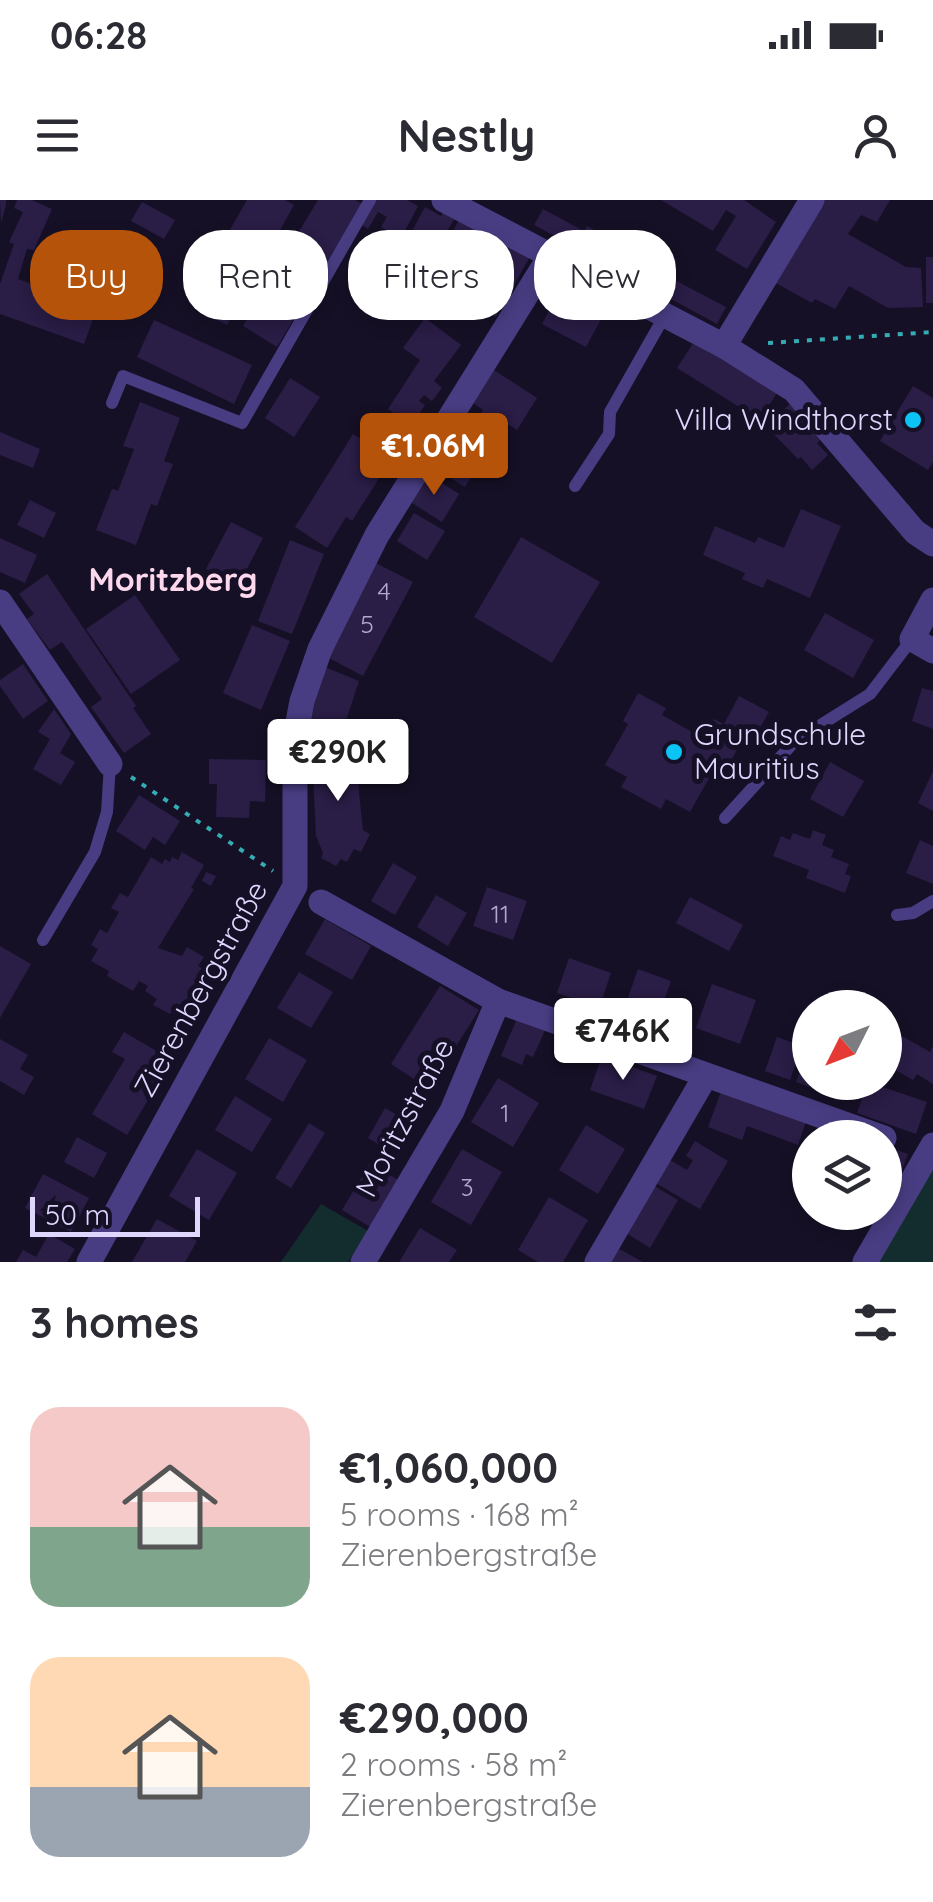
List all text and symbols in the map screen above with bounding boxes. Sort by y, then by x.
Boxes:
text: 06:28 [50,11,147,59]
text: Nestly [398,107,535,163]
icon: menu [30,108,85,163]
icon: person [848,108,903,163]
chip: Buy [30,230,163,320]
chip: Rent [183,230,328,320]
chip: Filters [348,230,514,320]
chip: New [534,230,676,320]
place label: Villa Windthorst [674,400,893,438]
marker: Villa Windthorst [902,409,924,431]
pin: €1.06M [353,413,515,498]
text: €1.06M [382,425,486,465]
district label: Moritzberg [89,559,258,599]
house number: 4 [377,575,391,606]
house number: 5 [360,608,374,639]
place label: Grundschule Mauritius [694,715,866,787]
pin: €290K [268,719,408,804]
text: €290K [289,731,387,771]
marker: Grundschule Mauritius [663,741,685,763]
street label: Zierenbergstraße [125,874,275,1103]
house number: 11 [491,898,509,929]
north arrow [792,990,902,1100]
map controls [792,990,902,1230]
pin: €746K [553,998,693,1083]
text: €746K [576,1010,670,1050]
street label: Moritzstraße [346,1032,462,1203]
house number: 1 [500,1097,510,1128]
button: layers [792,1120,902,1230]
house number: 3 [460,1171,474,1202]
scale bar [30,1192,200,1236]
text: 50 m [45,1197,110,1232]
icon: filters [848,1295,903,1350]
text: 3 homes [30,1296,199,1349]
text: €1,060,000 [340,1441,558,1494]
icon: home [110,1447,230,1567]
text: 5 rooms · 168 m² [340,1494,579,1534]
text: Zierenbergstraße [340,1534,597,1574]
text: €290,000 [340,1691,529,1744]
icon: home [110,1697,230,1817]
text: 2 rooms · 58 m² [340,1744,567,1784]
text: Zierenbergstraße [340,1784,597,1824]

